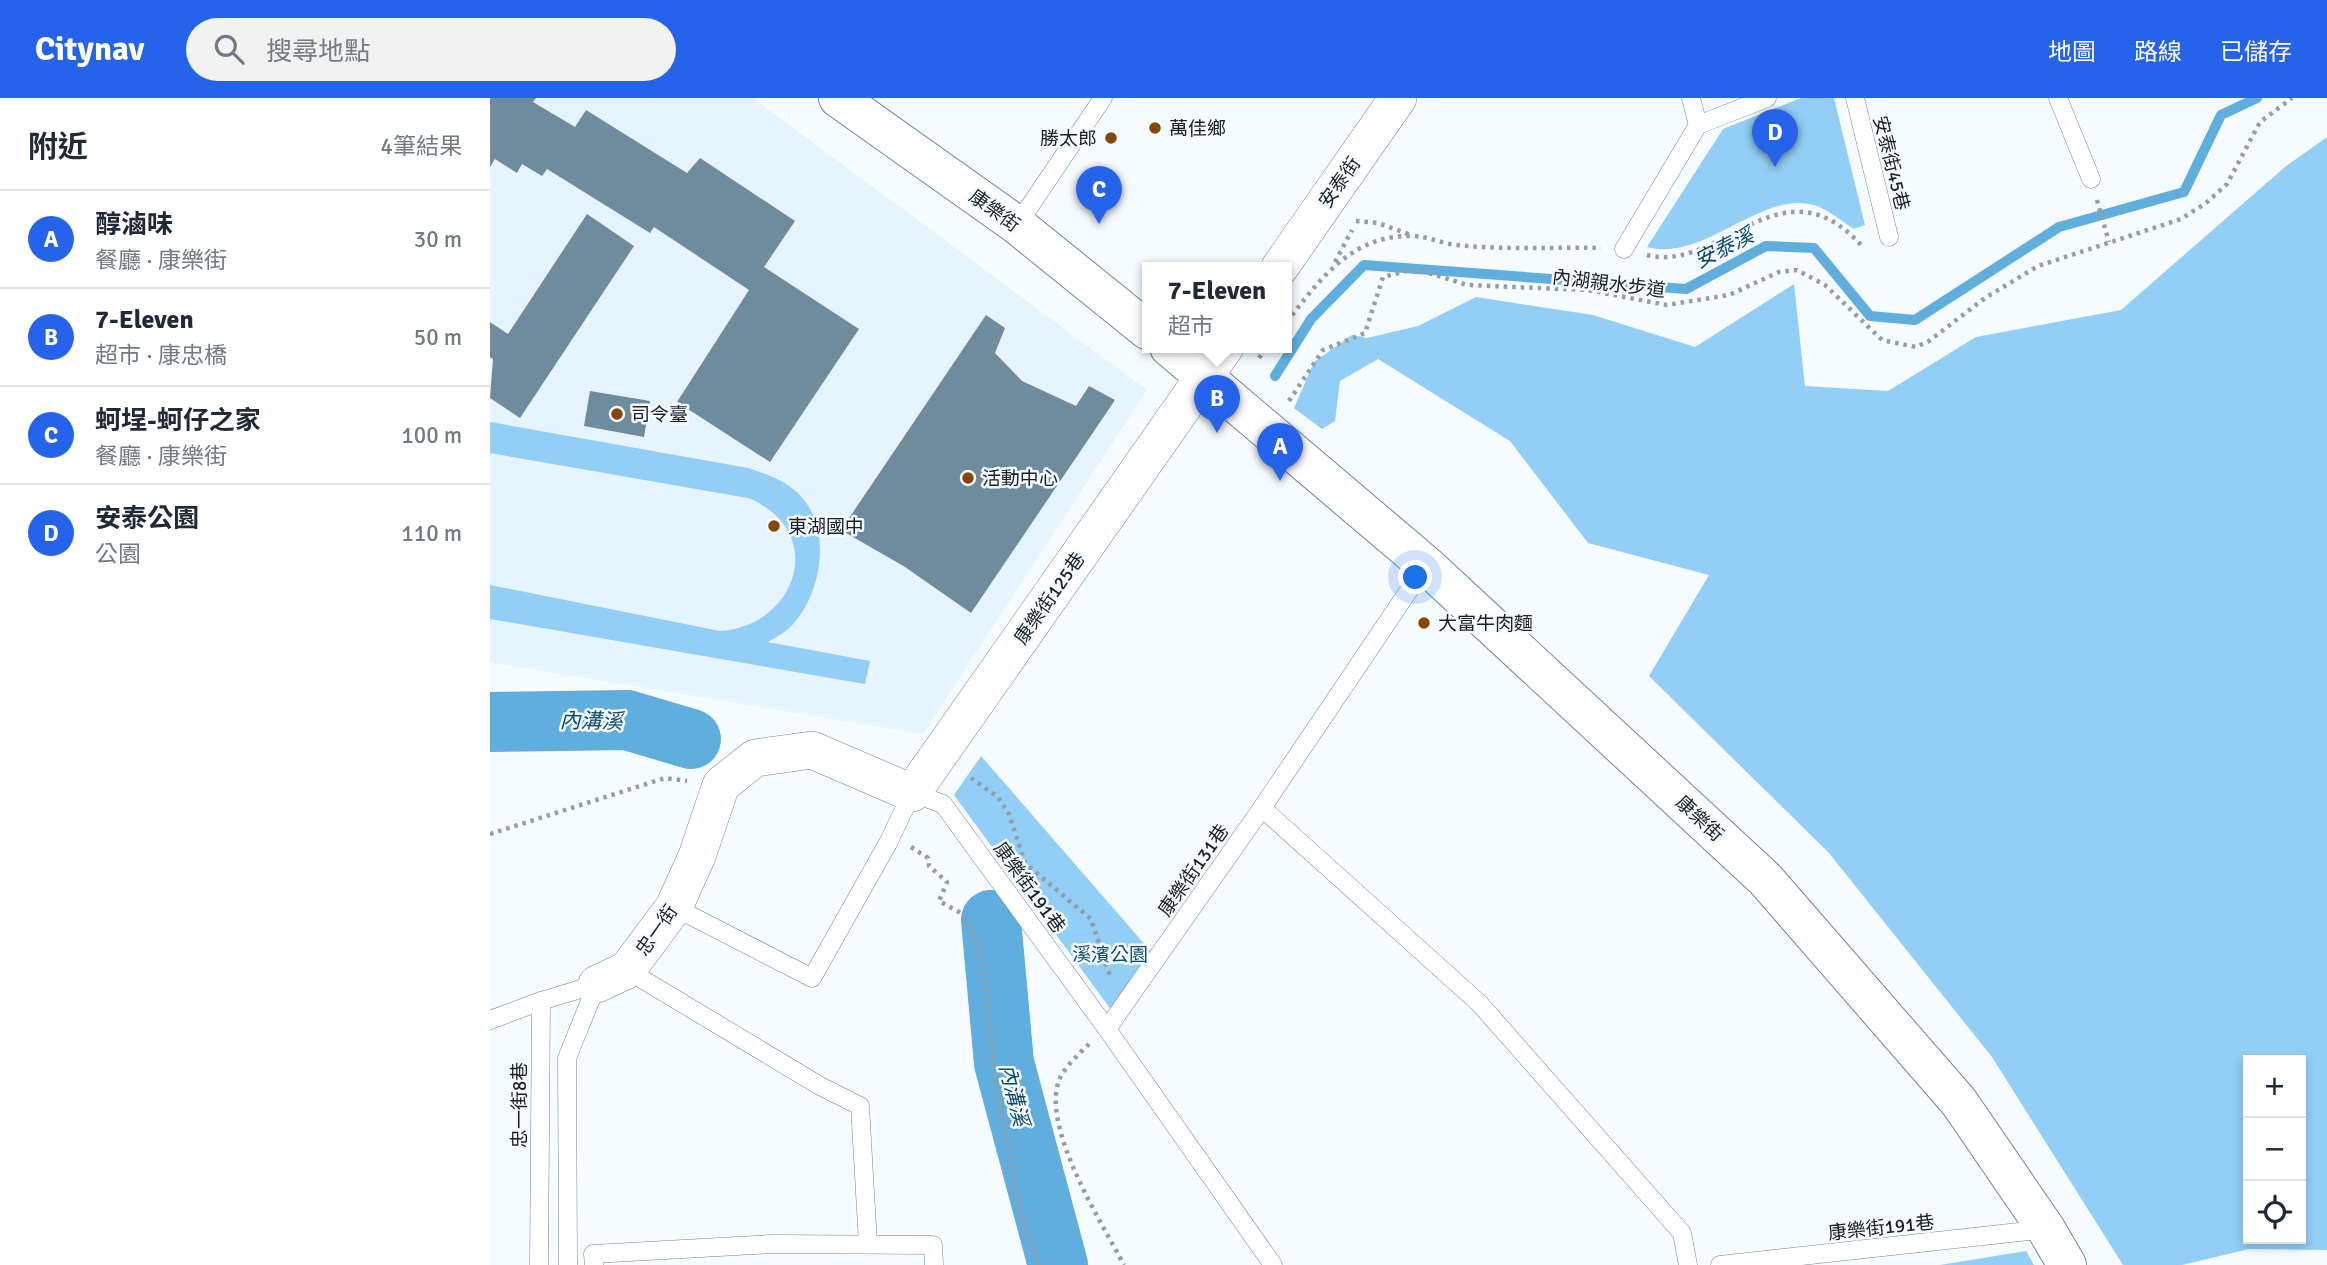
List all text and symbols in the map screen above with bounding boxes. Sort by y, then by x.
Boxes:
search box [186,18,676,81]
text: Citynav [35,29,144,70]
icon: search [210,30,248,68]
text: 搜尋地點 [266,36,370,68]
text: 地圖 [2048,37,2096,67]
text: 路線 [2134,37,2182,67]
text: 已儲存 [2220,37,2292,67]
pin: D [1752,109,1798,167]
street label: 安泰街45巷 [1868,114,1914,213]
place label: 萬佳鄉 [1169,117,1226,141]
marker: 萬佳鄉 [1147,120,1163,136]
place label: 勝太郎 [1040,127,1097,151]
text: 附近 [28,129,88,166]
marker: 勝太郎 [1103,130,1119,146]
text: 4筆結果 [381,132,462,161]
street label: 安泰街 [1314,152,1366,213]
pin: C [1076,166,1122,224]
street label: 康樂街 [964,184,1025,237]
text: 醇滷味 [95,209,173,241]
water label: 安泰溪 [1690,221,1761,274]
text: A [44,225,58,254]
text: 30 m [414,225,462,254]
text: 餐廳 · 康樂街 [95,246,227,275]
popup [1142,262,1292,353]
street label: 內湖親水步道 [1551,265,1667,303]
text: 7-Eleven [1168,275,1266,307]
text: 7-Eleven [95,304,194,336]
text: 超市 [1168,312,1214,341]
text: B [44,323,58,352]
text: 50 m [414,323,462,352]
text: 超市 · 康忠橋 [95,341,227,370]
pin: B [1194,375,1240,433]
place label: 司令臺 [631,403,688,427]
text: 蚵埕-蚵仔之家 [95,405,261,437]
marker: 司令臺 [609,406,625,422]
text: C [44,421,58,450]
text: 100 m [401,421,462,450]
pin: A [1257,423,1303,481]
text: 餐廳 · 康樂街 [95,442,227,471]
place label: 活動中心 [982,467,1058,491]
marker: 活動中心 [960,470,976,486]
text: 安泰公園 [95,503,199,535]
place label: 東湖國中 [788,515,864,539]
marker: 東湖國中 [766,518,782,534]
text: D [43,519,59,548]
text: 110 m [401,519,462,548]
text: 公園 [95,540,141,569]
street label: 康樂街125巷 [1009,548,1090,649]
your location [1398,560,1432,594]
place label: 大富牛肉麵 [1438,612,1533,636]
marker: 大富牛肉麵 [1416,615,1432,631]
water label: 內溝溪 [559,707,626,735]
street label: 康樂街 [1670,791,1728,847]
street label: 康樂街131巷 [1153,820,1234,921]
street label: 康樂街191巷 [988,837,1070,938]
street label: 忠一街 [631,900,683,961]
park label: 溪濱公園 [1072,943,1148,967]
map controls [2243,1055,2306,1244]
button: + [2243,1055,2306,1118]
water label: 內溝溪 [994,1061,1035,1132]
street label: 忠一街8巷 [508,1062,532,1148]
button: − [2243,1118,2306,1181]
button: locate [2243,1181,2306,1244]
street label: 康樂街191巷 [1827,1210,1935,1246]

